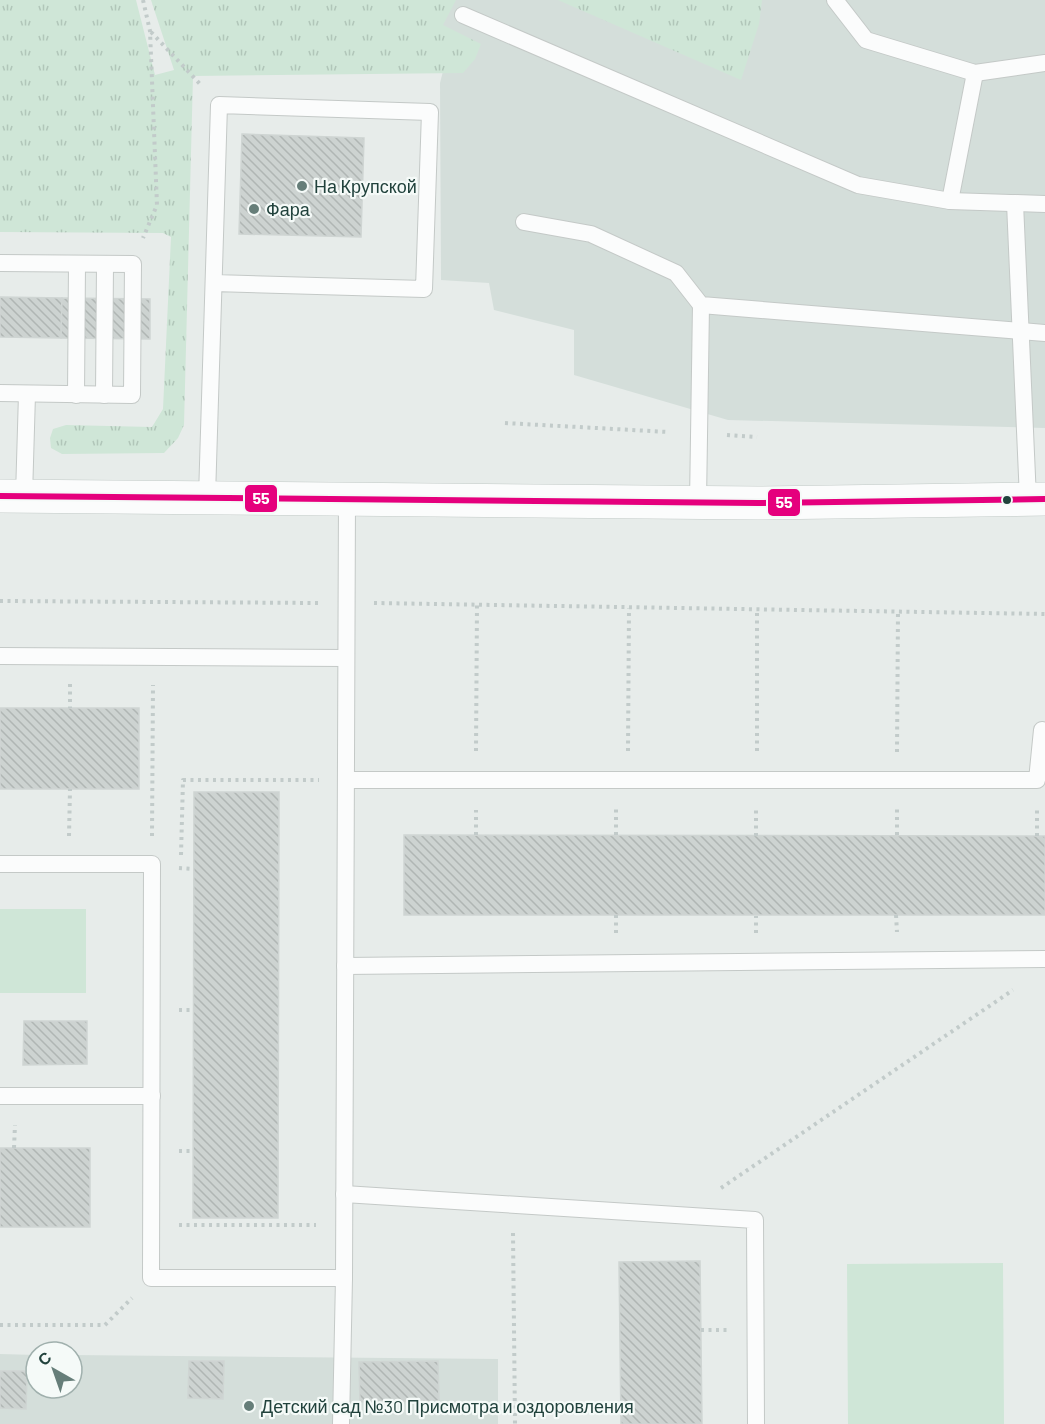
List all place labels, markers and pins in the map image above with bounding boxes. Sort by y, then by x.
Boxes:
place label: На Крупской [314,175,417,197]
marker: На Крупской [295,179,309,193]
place label: Фара [266,198,311,220]
marker: Фара [247,202,261,216]
unlabelled marker [1001,494,1013,506]
place label: Детский сад №30 Присмотра и оздоровления [261,1395,634,1417]
marker: Детский сад №30 Присмотра и оздоровления [242,1399,256,1413]

